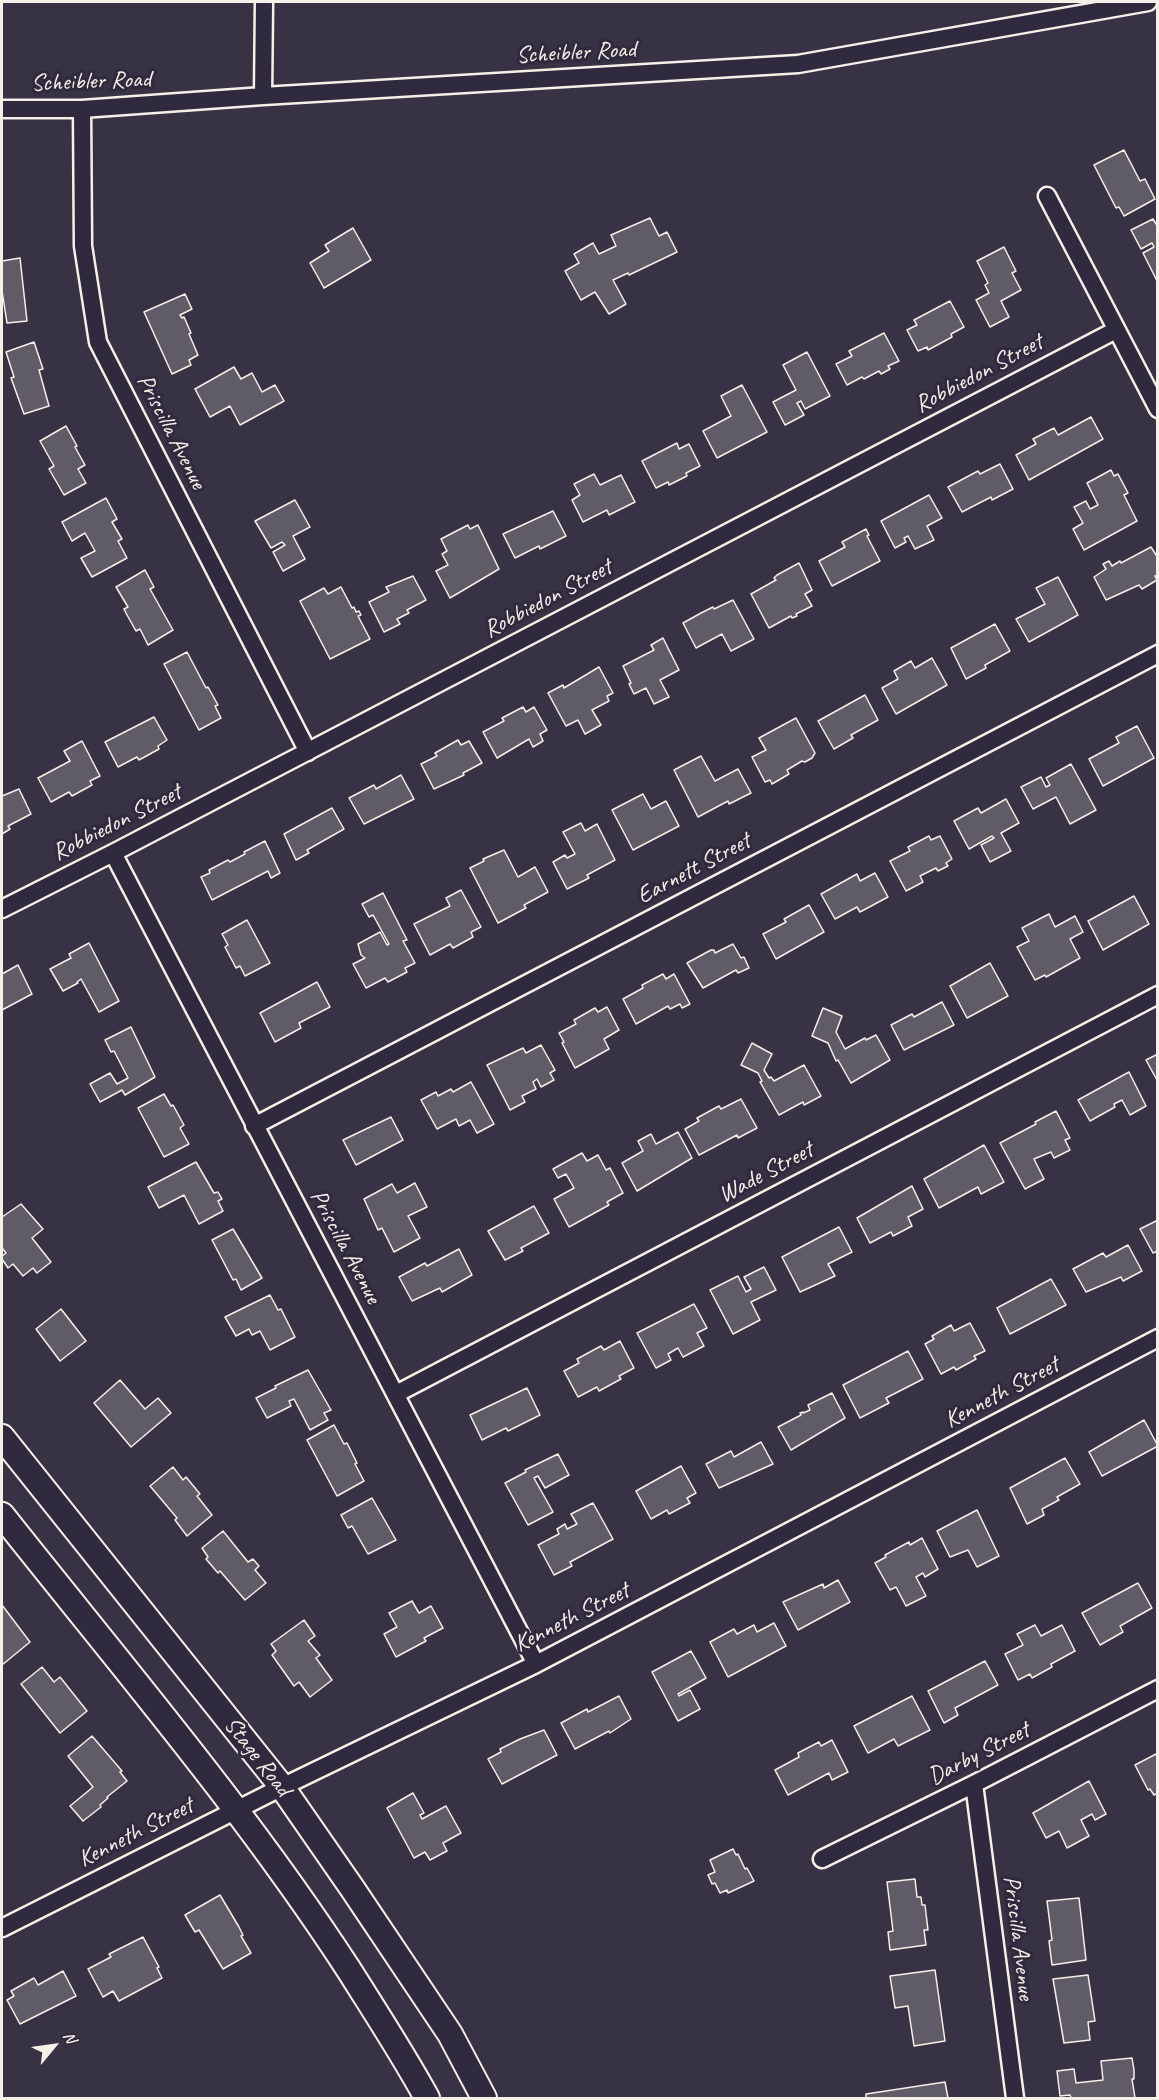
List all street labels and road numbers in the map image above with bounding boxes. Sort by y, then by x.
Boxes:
street label: Scheibler Road [515,35,637,71]
street label: Scheibler Road [31,66,151,98]
street label: Robbiedon Street [910,328,1048,420]
street label: Priscilla Avenue [130,370,212,494]
street label: Robbiedon Street [479,553,617,645]
street label: Robbiedon Street [48,778,186,868]
street label: Earnett Street [632,827,756,911]
street label: Wade Street [714,1136,818,1210]
street label: Priscilla Avenue [303,1185,387,1309]
street label: Kenneth Street [940,1351,1064,1435]
street label: Kenneth Street [510,1577,634,1659]
street label: Stage Road [217,1712,297,1802]
street label: Darby Street [924,1716,1034,1792]
street label: Kenneth Street [74,1792,198,1874]
street label: Priscilla Avenue [996,1874,1040,2002]

